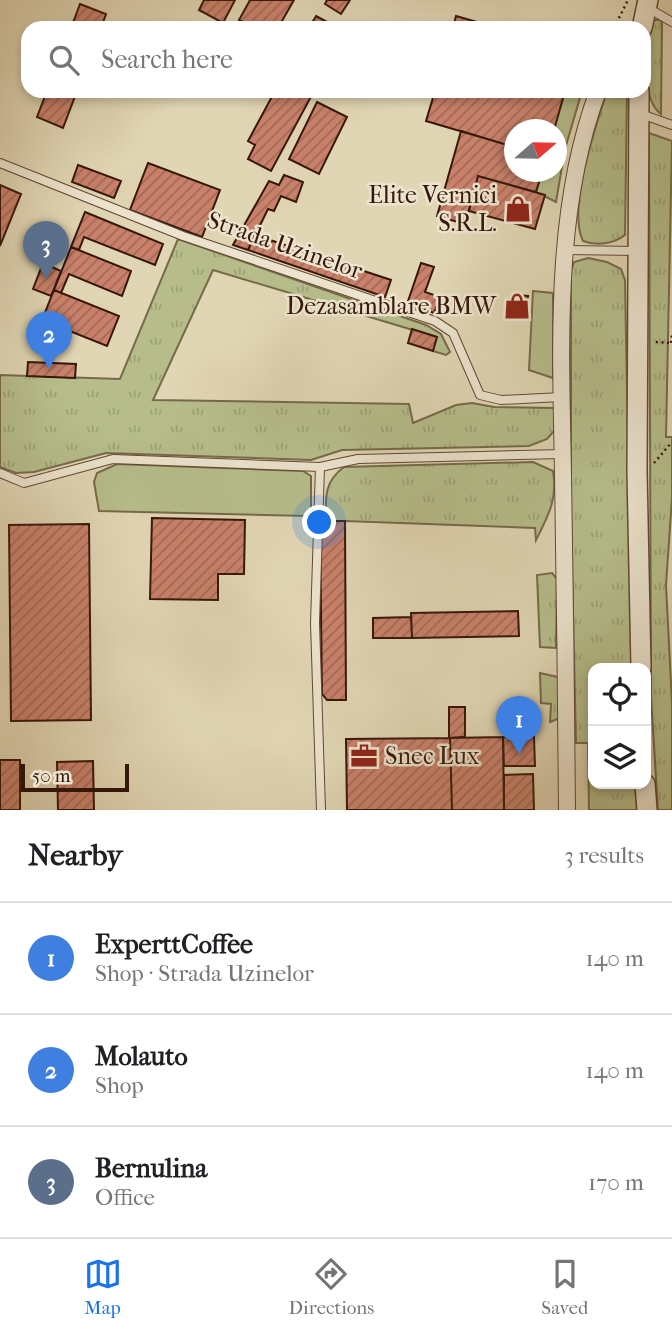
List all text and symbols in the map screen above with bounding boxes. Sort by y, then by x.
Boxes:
search box [21,21,651,98]
icon: search [45,41,83,79]
text: Search here [101,44,233,75]
north arrow [504,119,567,182]
place label: Elite Vernici S.R.L. [368,181,497,237]
shop icon: Elite Vernici S.R.L. [503,194,533,224]
street label: Strada Uzinelor [204,205,367,285]
pin: 3 [23,221,69,279]
shop icon: Dezasamblare BMW [502,291,532,321]
place label: Dezasamblare BMW [286,292,497,320]
pin: 2 [26,311,72,369]
your location [302,505,336,539]
map controls [588,663,651,789]
button: locate [588,663,651,726]
pin: 1 [496,696,542,754]
button: layers [588,726,651,789]
office icon: Snec Lux [349,741,379,771]
place label: Snec Lux [385,742,480,770]
scale bar [21,761,130,793]
text: 50 m [32,765,71,787]
text: Nearby [28,838,123,873]
text: 3 results [564,842,644,869]
text: ExperttCoffee [95,929,253,960]
text: 1 [47,945,55,972]
text: 140 m [585,945,644,972]
text: Shop · Strada Uzinelor [95,960,314,987]
text: Molauto [95,1041,188,1072]
text: 2 [45,1057,57,1084]
text: 140 m [585,1057,644,1084]
text: Shop [95,1072,144,1099]
text: Bernulina [95,1153,207,1184]
text: 3 [46,1169,56,1196]
text: 170 m [588,1169,644,1196]
text: Office [95,1184,155,1211]
tab: Map [84,1255,122,1319]
tab: Directions [289,1255,374,1319]
tab: Saved [541,1255,588,1319]

